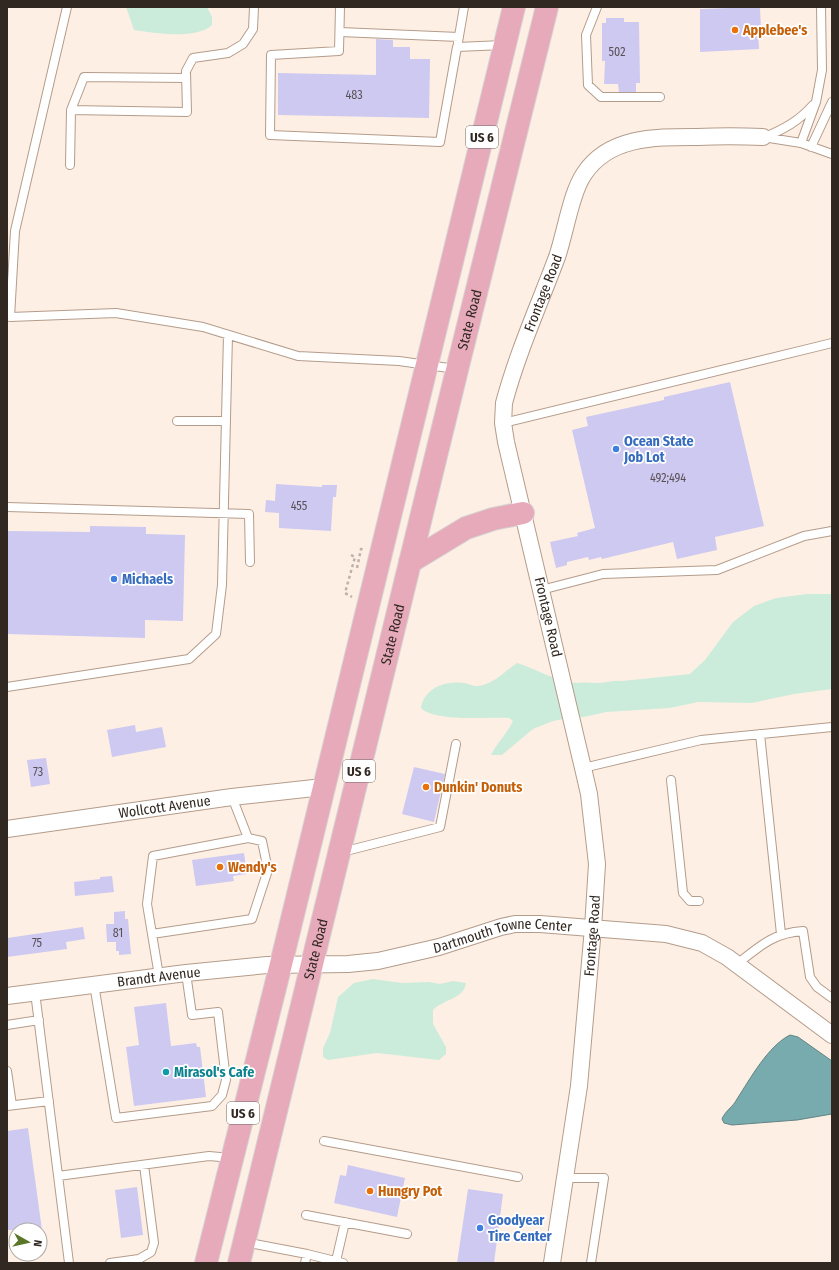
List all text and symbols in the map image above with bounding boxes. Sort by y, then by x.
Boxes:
place label: Applebee's [742,22,807,39]
marker: Applebee's [730,25,740,35]
house number: 502 [609,45,625,59]
house number: 483 [345,88,363,102]
road number: US 6 [466,126,498,148]
street label: Frontage Road [520,252,566,334]
street label: State Road [454,288,485,352]
place label: Ocean State Job Lot [623,433,694,466]
marker: Ocean State Job Lot [611,444,621,454]
house number: 492;494 [650,471,686,485]
house number: 455 [291,499,308,513]
place label: Michaels [122,571,173,588]
marker: Michaels [109,574,119,584]
street label: Frontage Road [531,575,565,659]
street label: State Road [377,602,408,667]
road number: US 6 [343,760,375,782]
house number: 73 [33,765,43,779]
place label: Dunkin' Donuts [434,779,522,796]
marker: Dunkin' Donuts [421,782,431,792]
street label: Wollcott Avenue [117,792,212,822]
place label: Wendy's [228,859,277,876]
marker: Wendy's [215,862,225,872]
street label: Frontage Road [580,894,604,977]
street label: Dartmouth Towne Center [431,915,573,957]
street label: State Road [300,917,331,981]
house number: 81 [113,926,123,940]
house number: 75 [32,936,43,950]
street label: Brandt Avenue [116,963,201,990]
place label: Mirasol's Cafe [174,1064,254,1081]
marker: Mirasol's Cafe [161,1067,171,1077]
road number: US 6 [227,1102,259,1124]
place label: Hungry Pot [378,1183,443,1200]
marker: Hungry Pot [365,1186,375,1196]
place label: Goodyear Tire Center [488,1212,552,1245]
north arrow [8,1222,48,1262]
marker: Goodyear Tire Center [475,1223,485,1233]
text: N [31,1239,44,1247]

